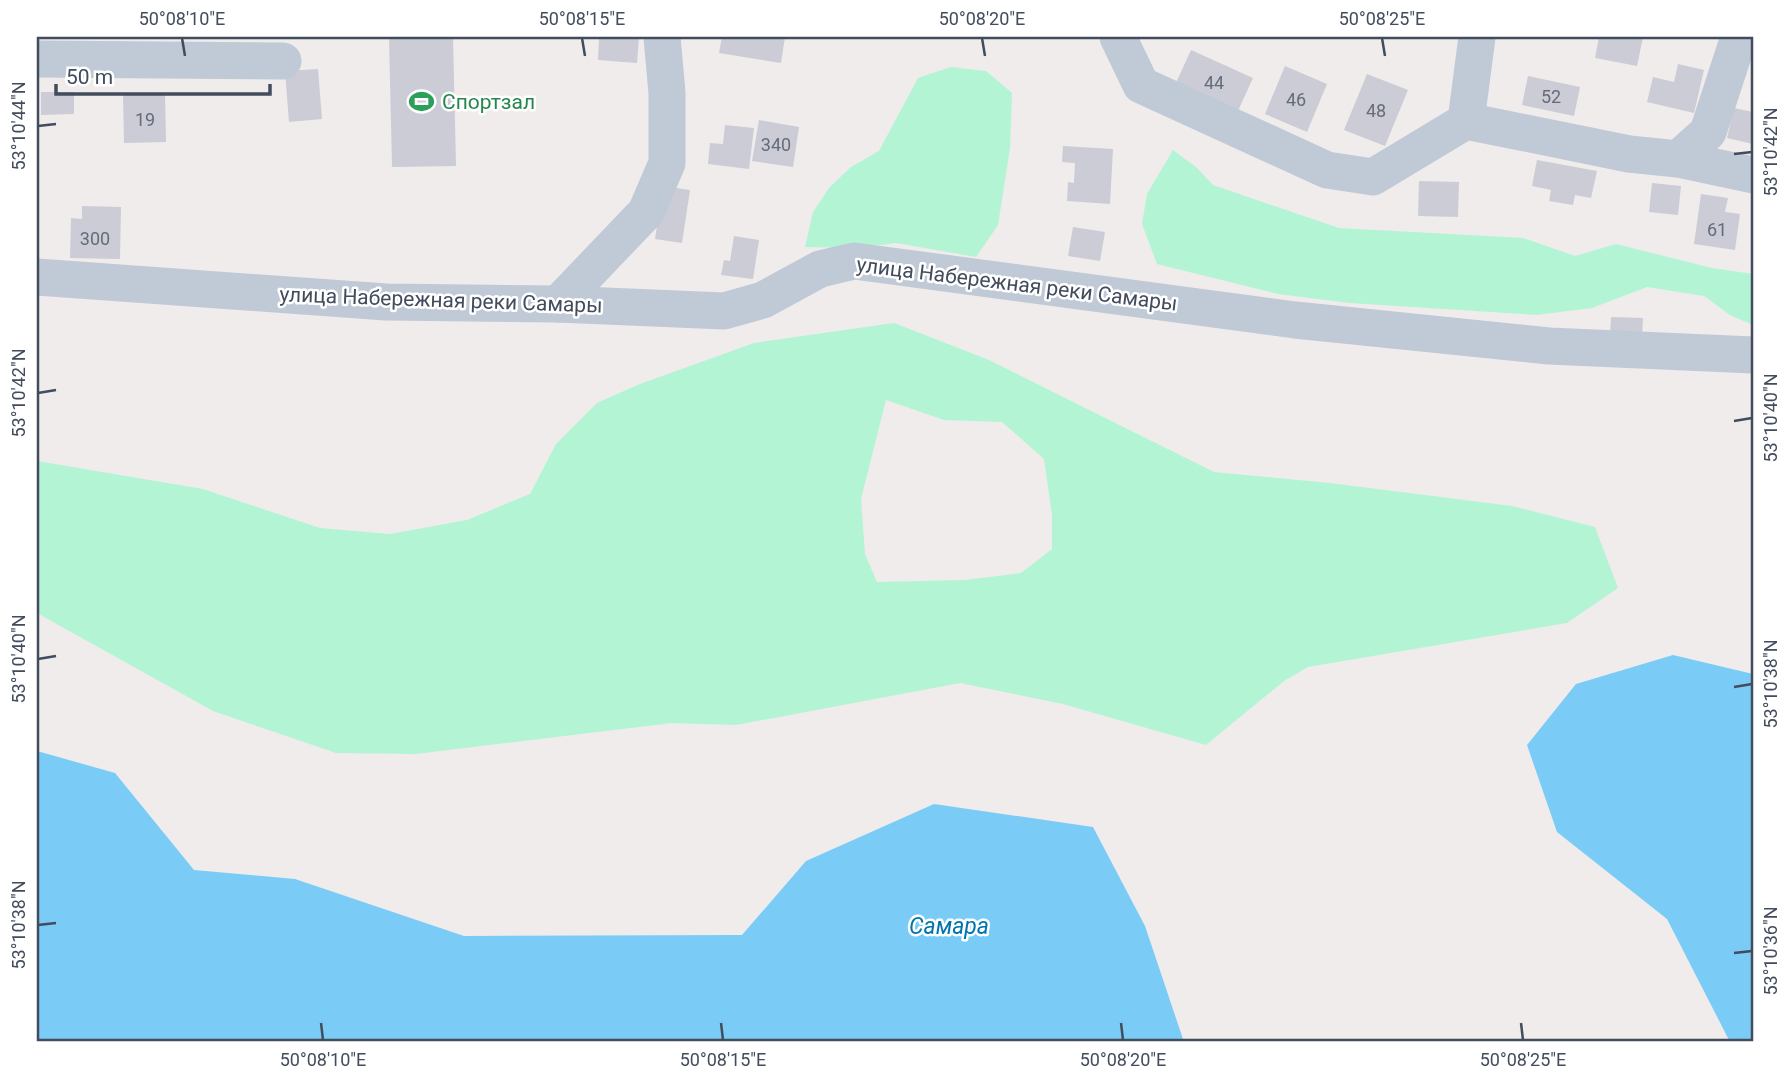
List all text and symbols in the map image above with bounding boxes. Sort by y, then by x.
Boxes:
text: 50°08'10"E [139,8,225,29]
text: 50°08'15"E [539,8,625,29]
text: 50°08'20"E [939,8,1025,29]
text: 50°08'25"E [1339,8,1425,29]
scale bar [56,52,270,96]
text: 50 m [66,65,113,89]
house number: 44 [1204,72,1224,93]
text: 53°10'44"N [8,81,29,171]
house number: 52 [1541,86,1561,107]
sports icon: Спортзал [408,88,436,116]
house number: 46 [1286,89,1306,110]
place label: Спортзал [442,90,535,114]
house number: 48 [1366,100,1386,121]
text: 53°10'42"N [1760,107,1781,197]
house number: 19 [135,109,155,130]
house number: 340 [761,134,791,155]
house number: 61 [1707,219,1727,240]
house number: 300 [80,228,110,249]
street label: улица Набережная реки Самары [855,252,1179,316]
street label: улица Набережная реки Самары [279,282,603,318]
text: 53°10'42"N [8,348,29,438]
text: 53°10'40"N [1760,373,1781,463]
text: 53°10'40"N [8,614,29,704]
text: 53°10'38"N [1760,639,1781,729]
text: 53°10'38"N [8,880,29,970]
text: 53°10'36"N [1760,906,1781,996]
water label: Самара [909,913,989,940]
text: 50°08'10"E [280,1049,366,1070]
text: 50°08'15"E [680,1049,766,1070]
text: 50°08'20"E [1080,1049,1166,1070]
text: 50°08'25"E [1480,1049,1566,1070]

